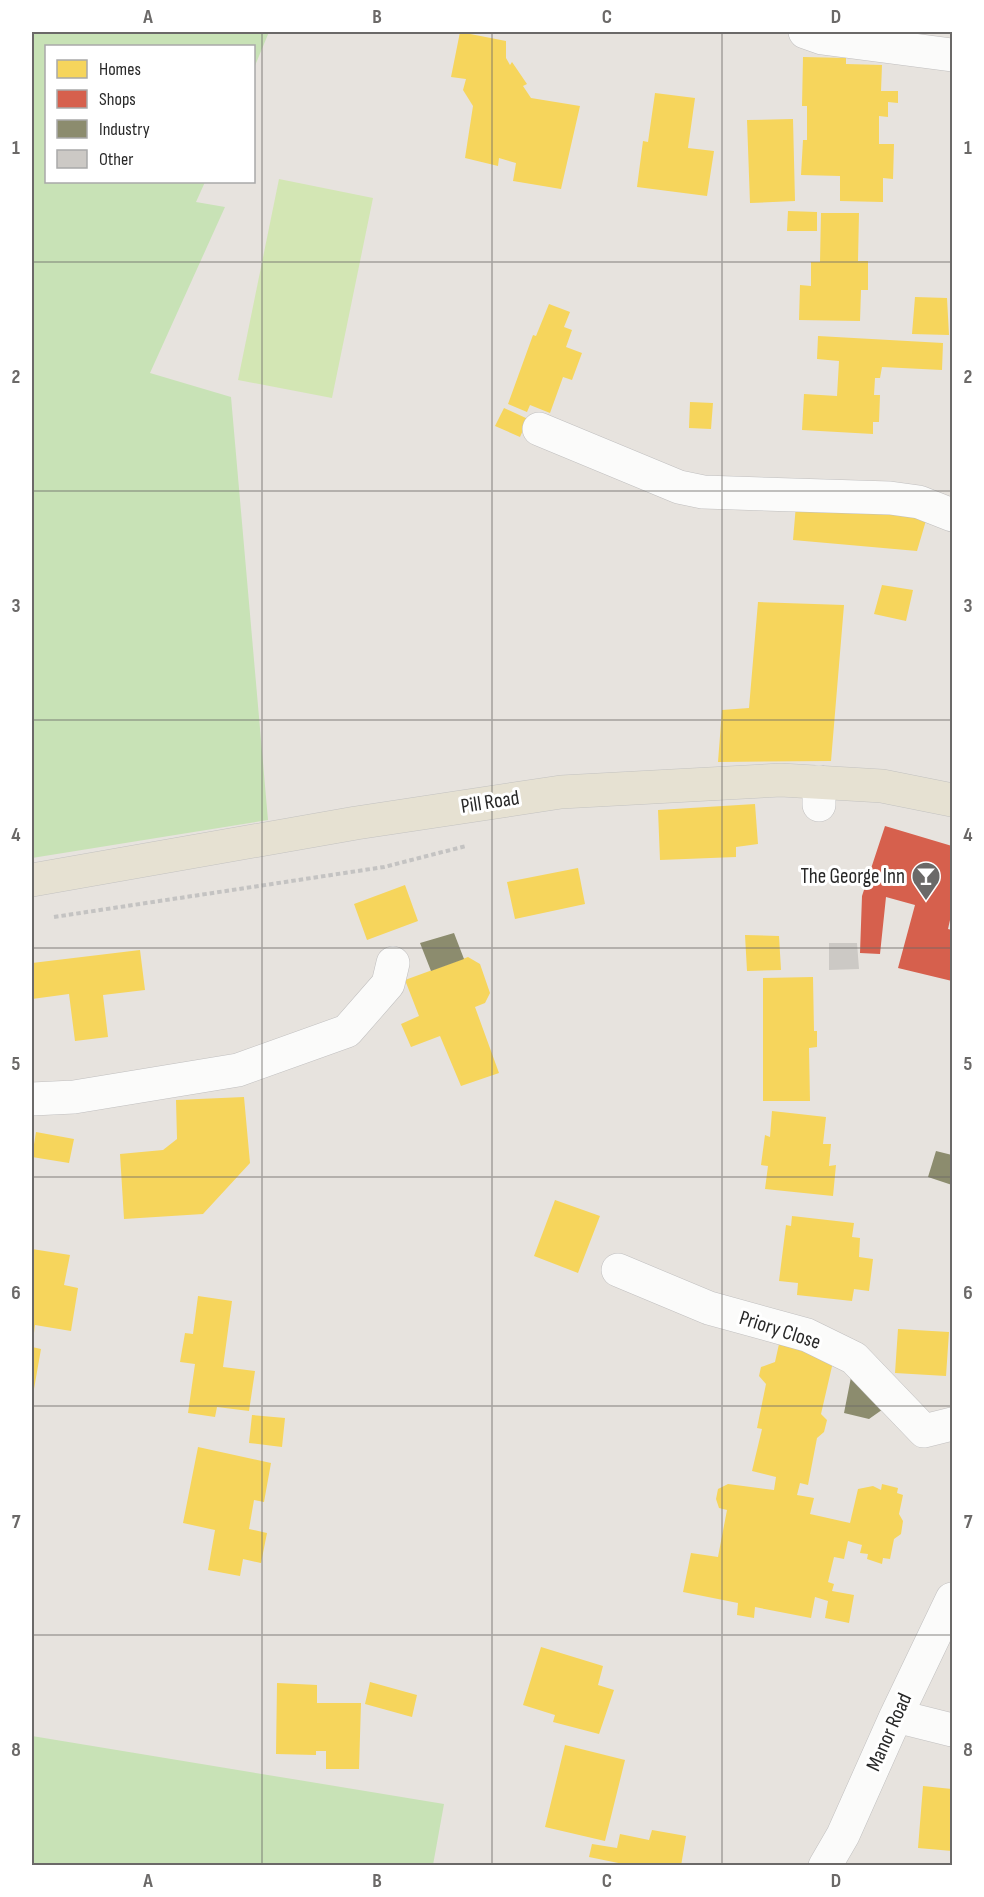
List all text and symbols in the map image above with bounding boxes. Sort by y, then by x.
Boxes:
text: A [142,5,153,29]
text: B [372,5,382,29]
text: C [602,5,612,29]
text: D [831,5,841,29]
legend [45,45,255,183]
text: Homes [99,59,141,80]
text: Shops [99,89,136,110]
text: Industry [99,119,150,140]
text: 1 [12,136,20,160]
text: 1 [964,136,972,160]
text: Other [99,149,133,170]
text: 2 [12,365,20,389]
text: 2 [964,365,972,389]
text: 3 [12,594,21,618]
text: 3 [964,594,973,618]
street label: Pill Road [459,785,521,819]
text: 4 [11,823,21,847]
text: 4 [963,823,973,847]
bar icon: The George Inn [910,860,942,902]
place label: The George Inn [800,864,905,889]
text: 5 [12,1052,21,1076]
text: 5 [964,1052,973,1076]
text: 6 [11,1281,21,1305]
text: 6 [963,1281,973,1305]
street label: Priory Close [736,1305,824,1355]
text: 7 [12,1510,21,1534]
text: 7 [964,1510,973,1534]
street label: Manor Road [861,1689,917,1775]
text: 8 [11,1738,21,1762]
text: 8 [963,1738,973,1762]
text: A [142,1869,153,1893]
text: B [372,1869,382,1893]
text: C [602,1869,612,1893]
text: D [831,1869,841,1893]

